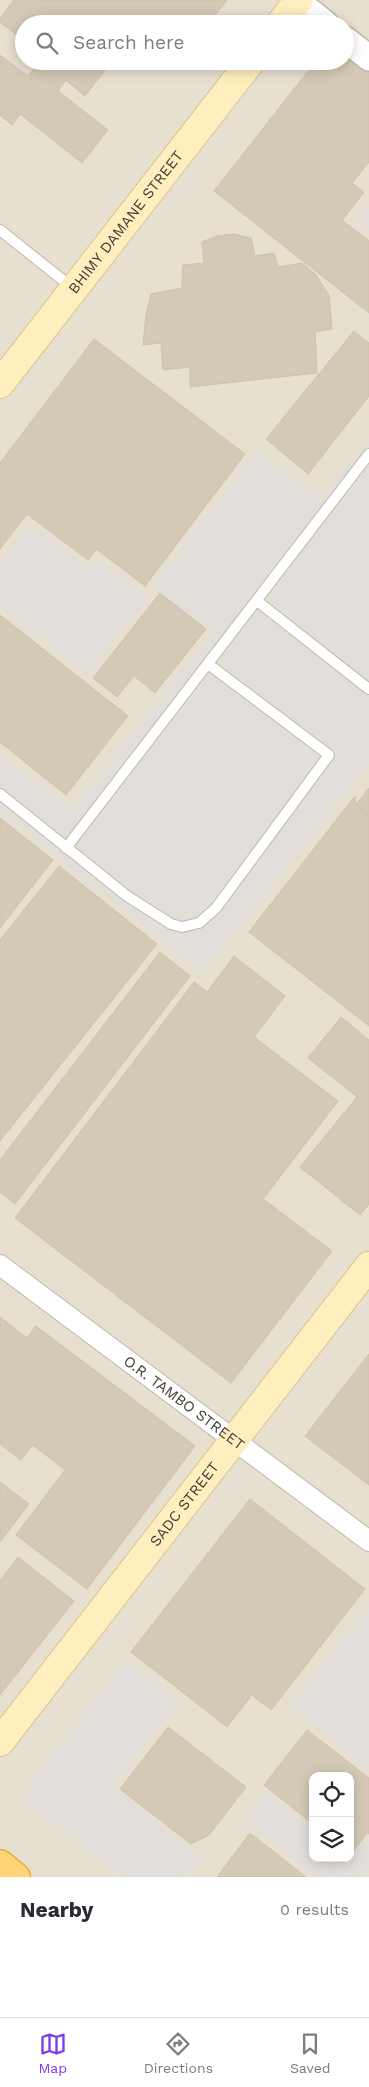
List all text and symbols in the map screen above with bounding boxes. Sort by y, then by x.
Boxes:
search box [15,15,354,70]
icon: search [33,29,61,57]
text: Search here [73,31,184,54]
street label: BHIMY DAMANE STREET [65,147,187,297]
street label: O.R. TAMBO STREET [120,1352,248,1454]
street label: SADC STREET [146,1458,223,1550]
map controls [309,1772,354,1862]
button: locate [309,1772,354,1817]
button: layers [309,1817,354,1862]
text: Nearby [20,1897,93,1922]
text: 0 results [280,1900,349,1919]
tab: Map [38,2030,67,2076]
tab: Directions [144,2030,213,2076]
tab: Saved [290,2030,331,2076]

